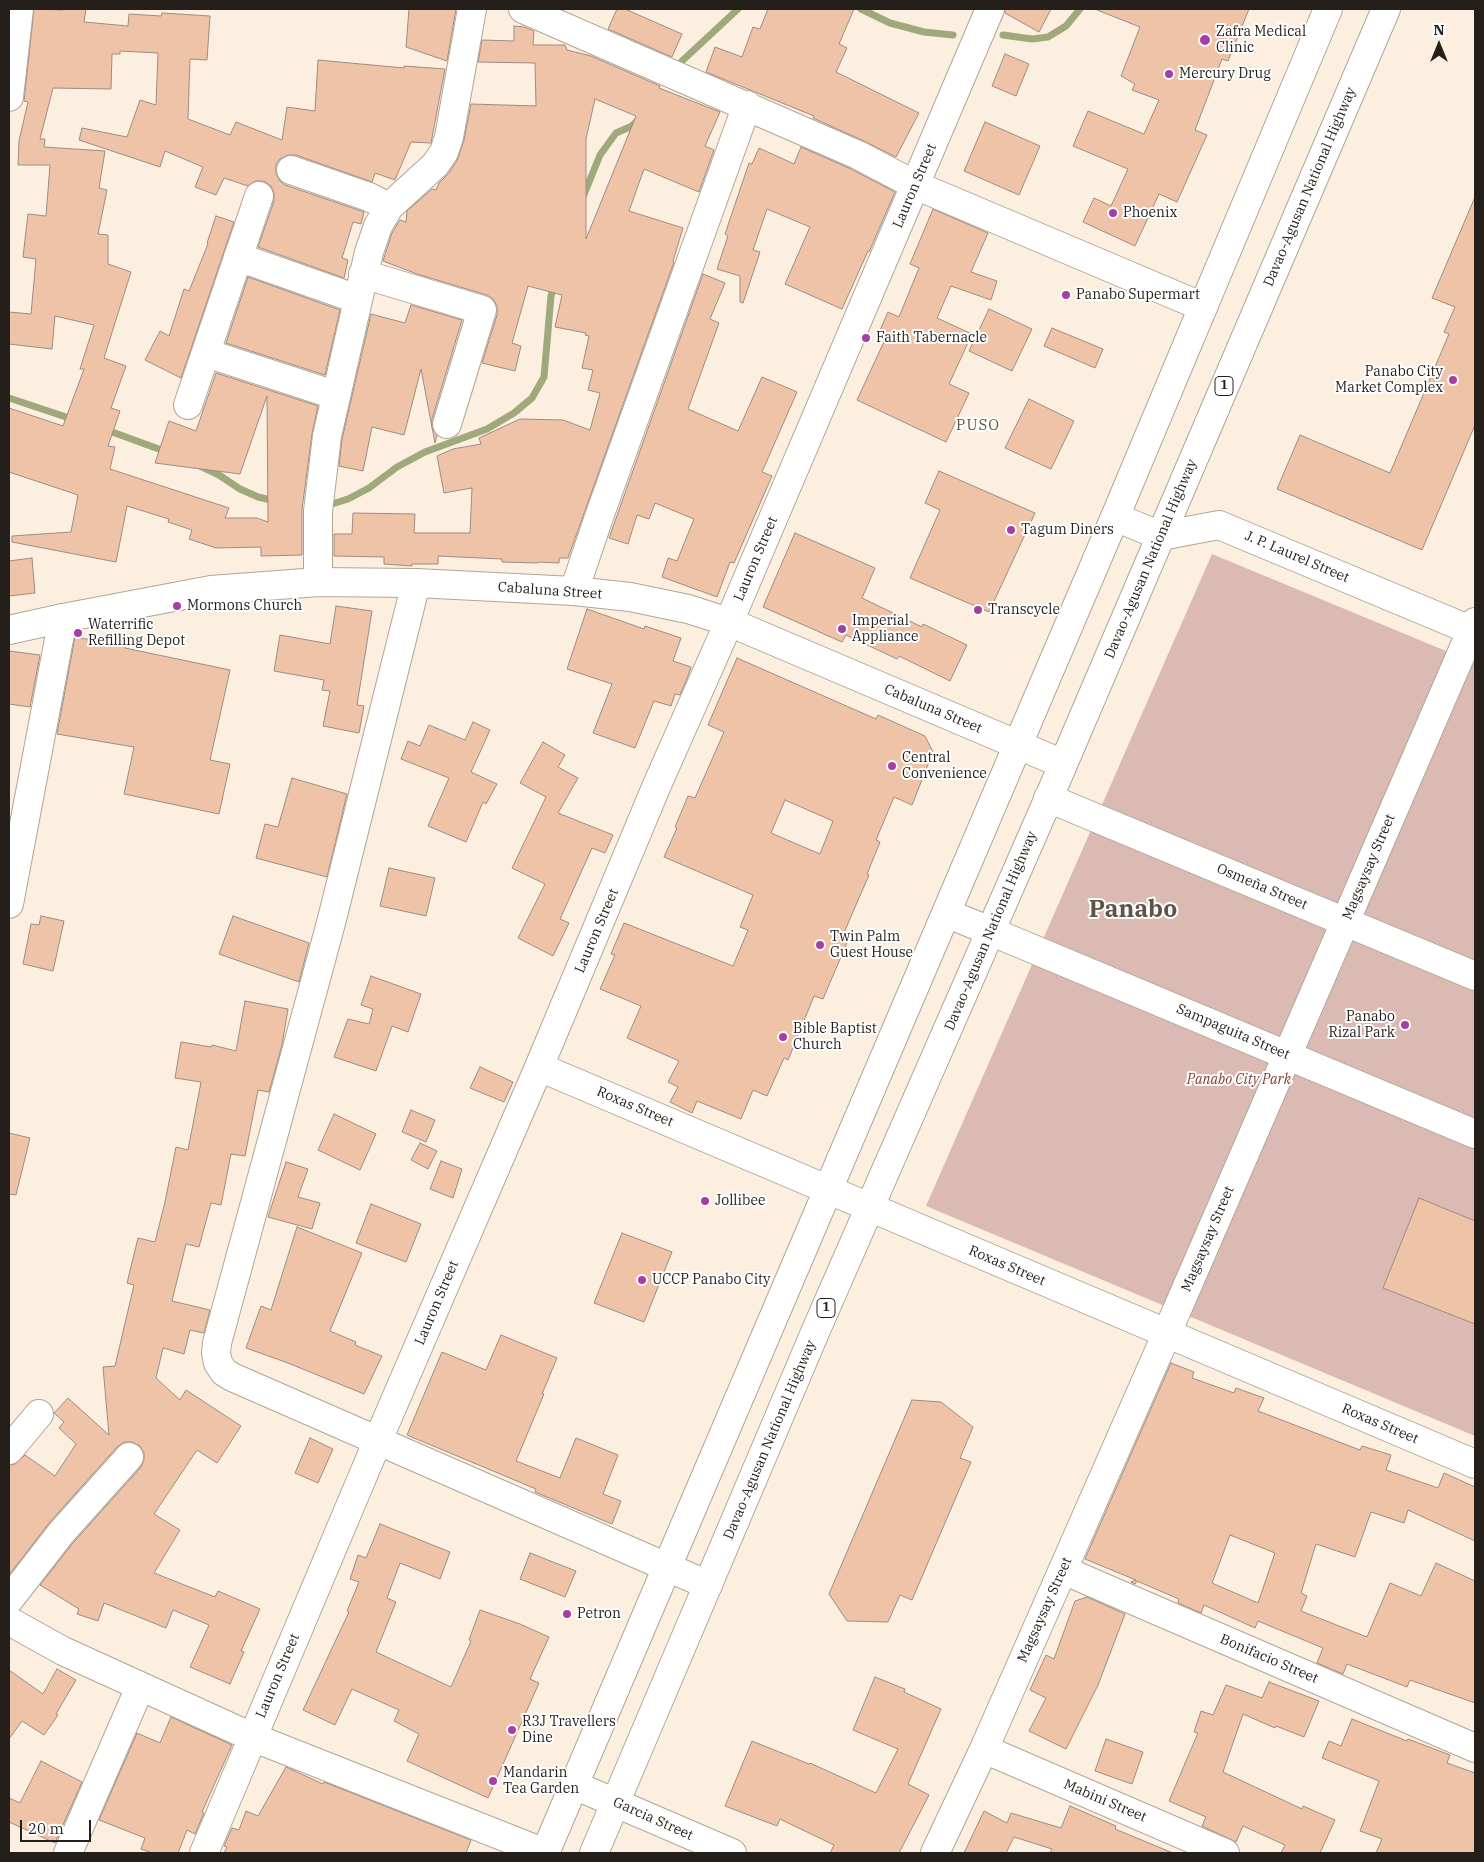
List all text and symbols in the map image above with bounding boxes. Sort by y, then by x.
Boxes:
north arrow [1414,20,1464,70]
text: N [1433,21,1445,39]
place label: Zafra Medical Clinic [1216,24,1306,56]
marker: Zafra Medical Clinic [1198,33,1212,47]
place label: Mercury Drug [1179,66,1271,82]
marker: Mercury Drug [1163,68,1175,80]
street label: Davao-Agusan National Highway [1260,85,1360,289]
street label: Lauron Street [890,141,940,231]
place label: Phoenix [1123,205,1177,221]
marker: Phoenix [1107,207,1119,219]
place label: Panabo Supermart [1076,287,1200,303]
marker: Panabo Supermart [1060,289,1072,301]
place label: Faith Tabernacle [876,330,987,346]
marker: Faith Tabernacle [860,332,872,344]
place label: Panabo City Market Complex [1335,364,1443,397]
marker: Panabo City Market Complex [1447,374,1459,386]
road number: 1 [1215,376,1233,396]
district label: PUSO [956,417,1000,435]
street label: Davao-Agusan National Highway [1101,457,1201,661]
street label: Lauron Street [731,514,781,604]
place label: Tagum Diners [1021,522,1114,538]
marker: Tagum Diners [1005,524,1017,536]
street label: J. P. Laurel Street [1242,527,1352,587]
street label: Cabaluna Street [497,579,603,603]
place label: Mormons Church [187,598,302,614]
marker: Mormons Church [171,600,183,612]
place label: Transcycle [988,602,1060,618]
marker: Transcycle [972,604,984,616]
place label: Imperial Appliance [852,613,918,646]
place label: Waterrific Refilling Depot [88,617,185,650]
marker: Imperial Appliance [836,623,848,635]
marker: Waterrific Refilling Depot [72,627,84,639]
street label: Cabaluna Street [882,681,984,737]
place label: Central Convenience [902,750,987,782]
marker: Central Convenience [886,760,898,772]
street label: Magsaysay Street [1339,811,1399,923]
street label: Davao-Agusan National Highway [941,829,1041,1033]
street label: Osmeña Street [1214,860,1310,914]
street label: Lauron Street [572,886,622,976]
district label: Panabo [1089,896,1177,924]
place label: Twin Palm Guest House [830,929,913,962]
marker: Twin Palm Guest House [814,939,826,951]
street label: Sampaguita Street [1174,1001,1292,1063]
place label: Panabo Rizal Park [1328,1009,1395,1042]
marker: Panabo Rizal Park [1399,1019,1411,1031]
place label: Bible Baptist Church [793,1021,877,1054]
marker: Bible Baptist Church [777,1031,789,1043]
park label: Panabo City Park [1187,1072,1291,1088]
street label: Roxas Street [594,1083,676,1131]
street label: Magsaysay Street [1178,1183,1238,1295]
place label: Jollibee [715,1193,765,1209]
marker: Jollibee [699,1195,711,1207]
street label: Roxas Street [966,1242,1048,1290]
street label: Lauron Street [412,1258,462,1348]
place label: UCCP Panabo City [652,1272,770,1288]
marker: UCCP Panabo City [636,1274,648,1286]
road number: 1 [817,1299,835,1318]
street label: Davao-Agusan National Highway [720,1338,820,1542]
street label: Roxas Street [1339,1400,1421,1448]
street label: Magsaysay Street [1014,1555,1076,1665]
place label: Petron [577,1606,621,1622]
marker: Petron [561,1608,573,1620]
street label: Lauron Street [253,1631,303,1721]
street label: Bonifacio Street [1217,1631,1321,1687]
place label: R3J Travellers Dine [522,1714,616,1746]
marker: R3J Travellers Dine [506,1724,518,1736]
place label: Mandarin Tea Garden [503,1765,579,1798]
marker: Mandarin Tea Garden [487,1775,499,1787]
street label: Mabini Street [1061,1776,1149,1826]
street label: Garcia Street [610,1794,696,1844]
scale bar [22,1810,94,1842]
text: 20 m [28,1819,64,1838]

